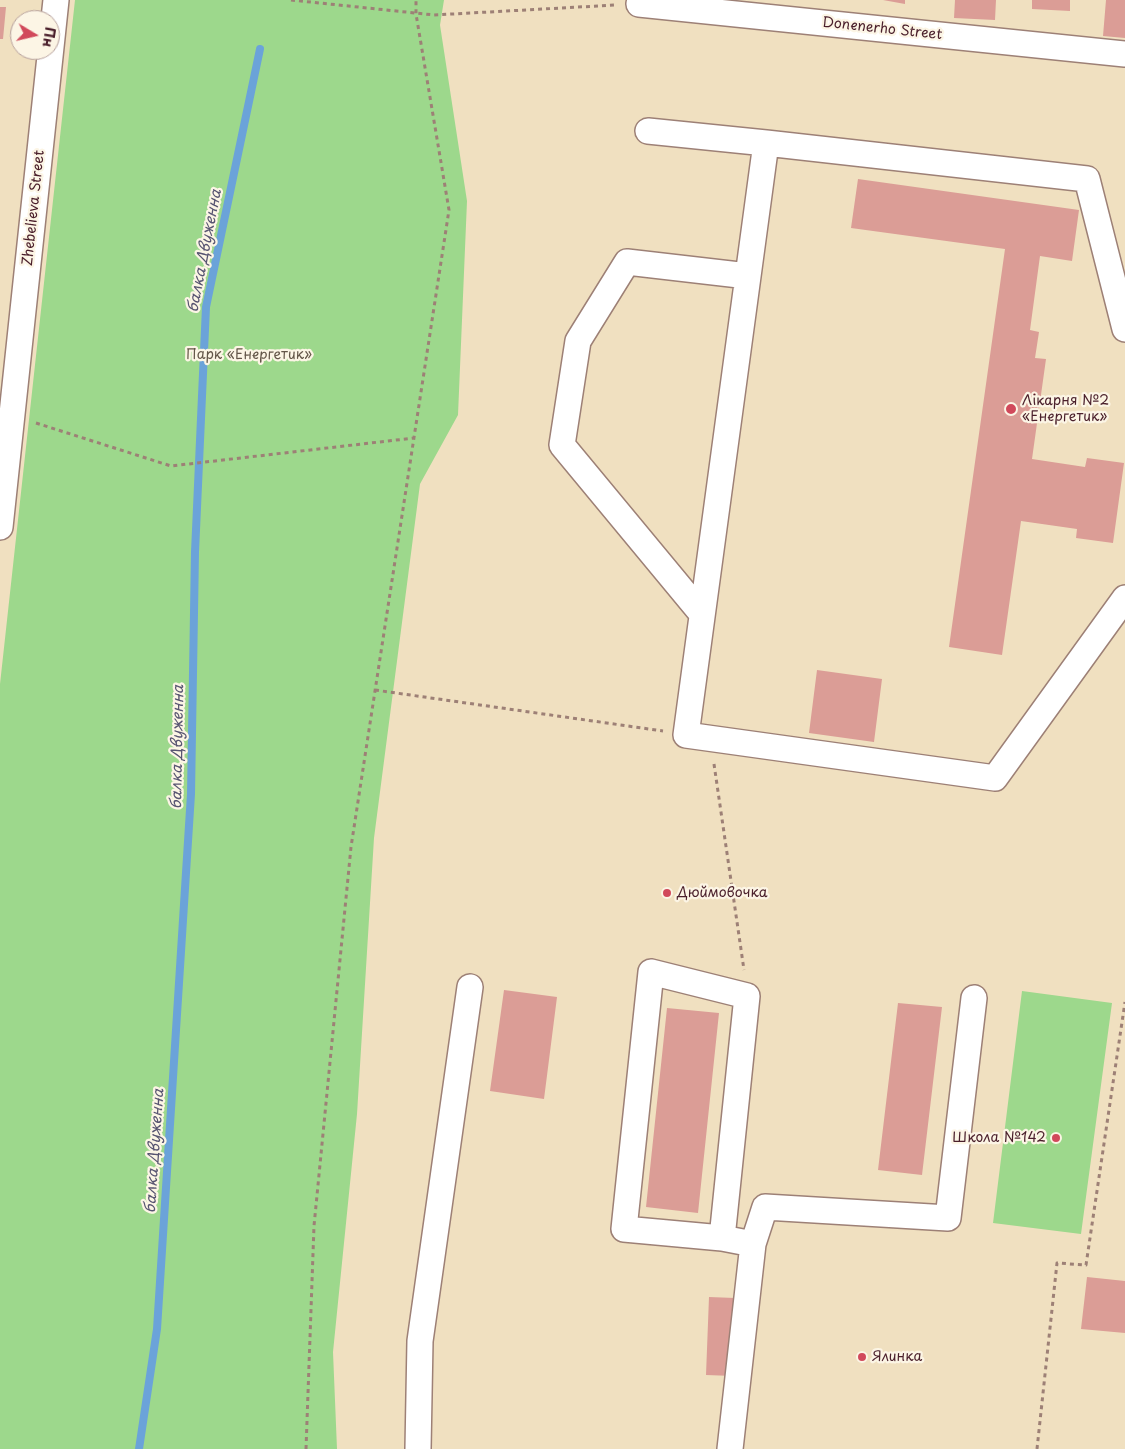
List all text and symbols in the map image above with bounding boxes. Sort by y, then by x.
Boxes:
north arrow [10,10,60,60]
street label: Donenerho Street [821,14,943,44]
text: Пн [37,26,61,49]
street label: Zhebelieva Street [20,149,48,267]
water label: балка Двуженна [184,188,226,314]
park label: Парк «Енергетик» [186,347,312,363]
place label: Лікарня №2 «Енергетик» [1022,393,1109,426]
marker: Лікарня №2 «Енергетик» [1004,402,1018,416]
water label: балка Двуженна [168,685,188,809]
place label: Дюймовочка [677,885,768,901]
marker: Дюймовочка [661,887,673,899]
water label: балка Двуженна [142,1088,168,1214]
place label: Школа №142 [952,1130,1046,1146]
marker: Школа №142 [1050,1132,1062,1144]
place label: Ялинка [872,1349,922,1365]
marker: Ялинка [856,1351,868,1363]

